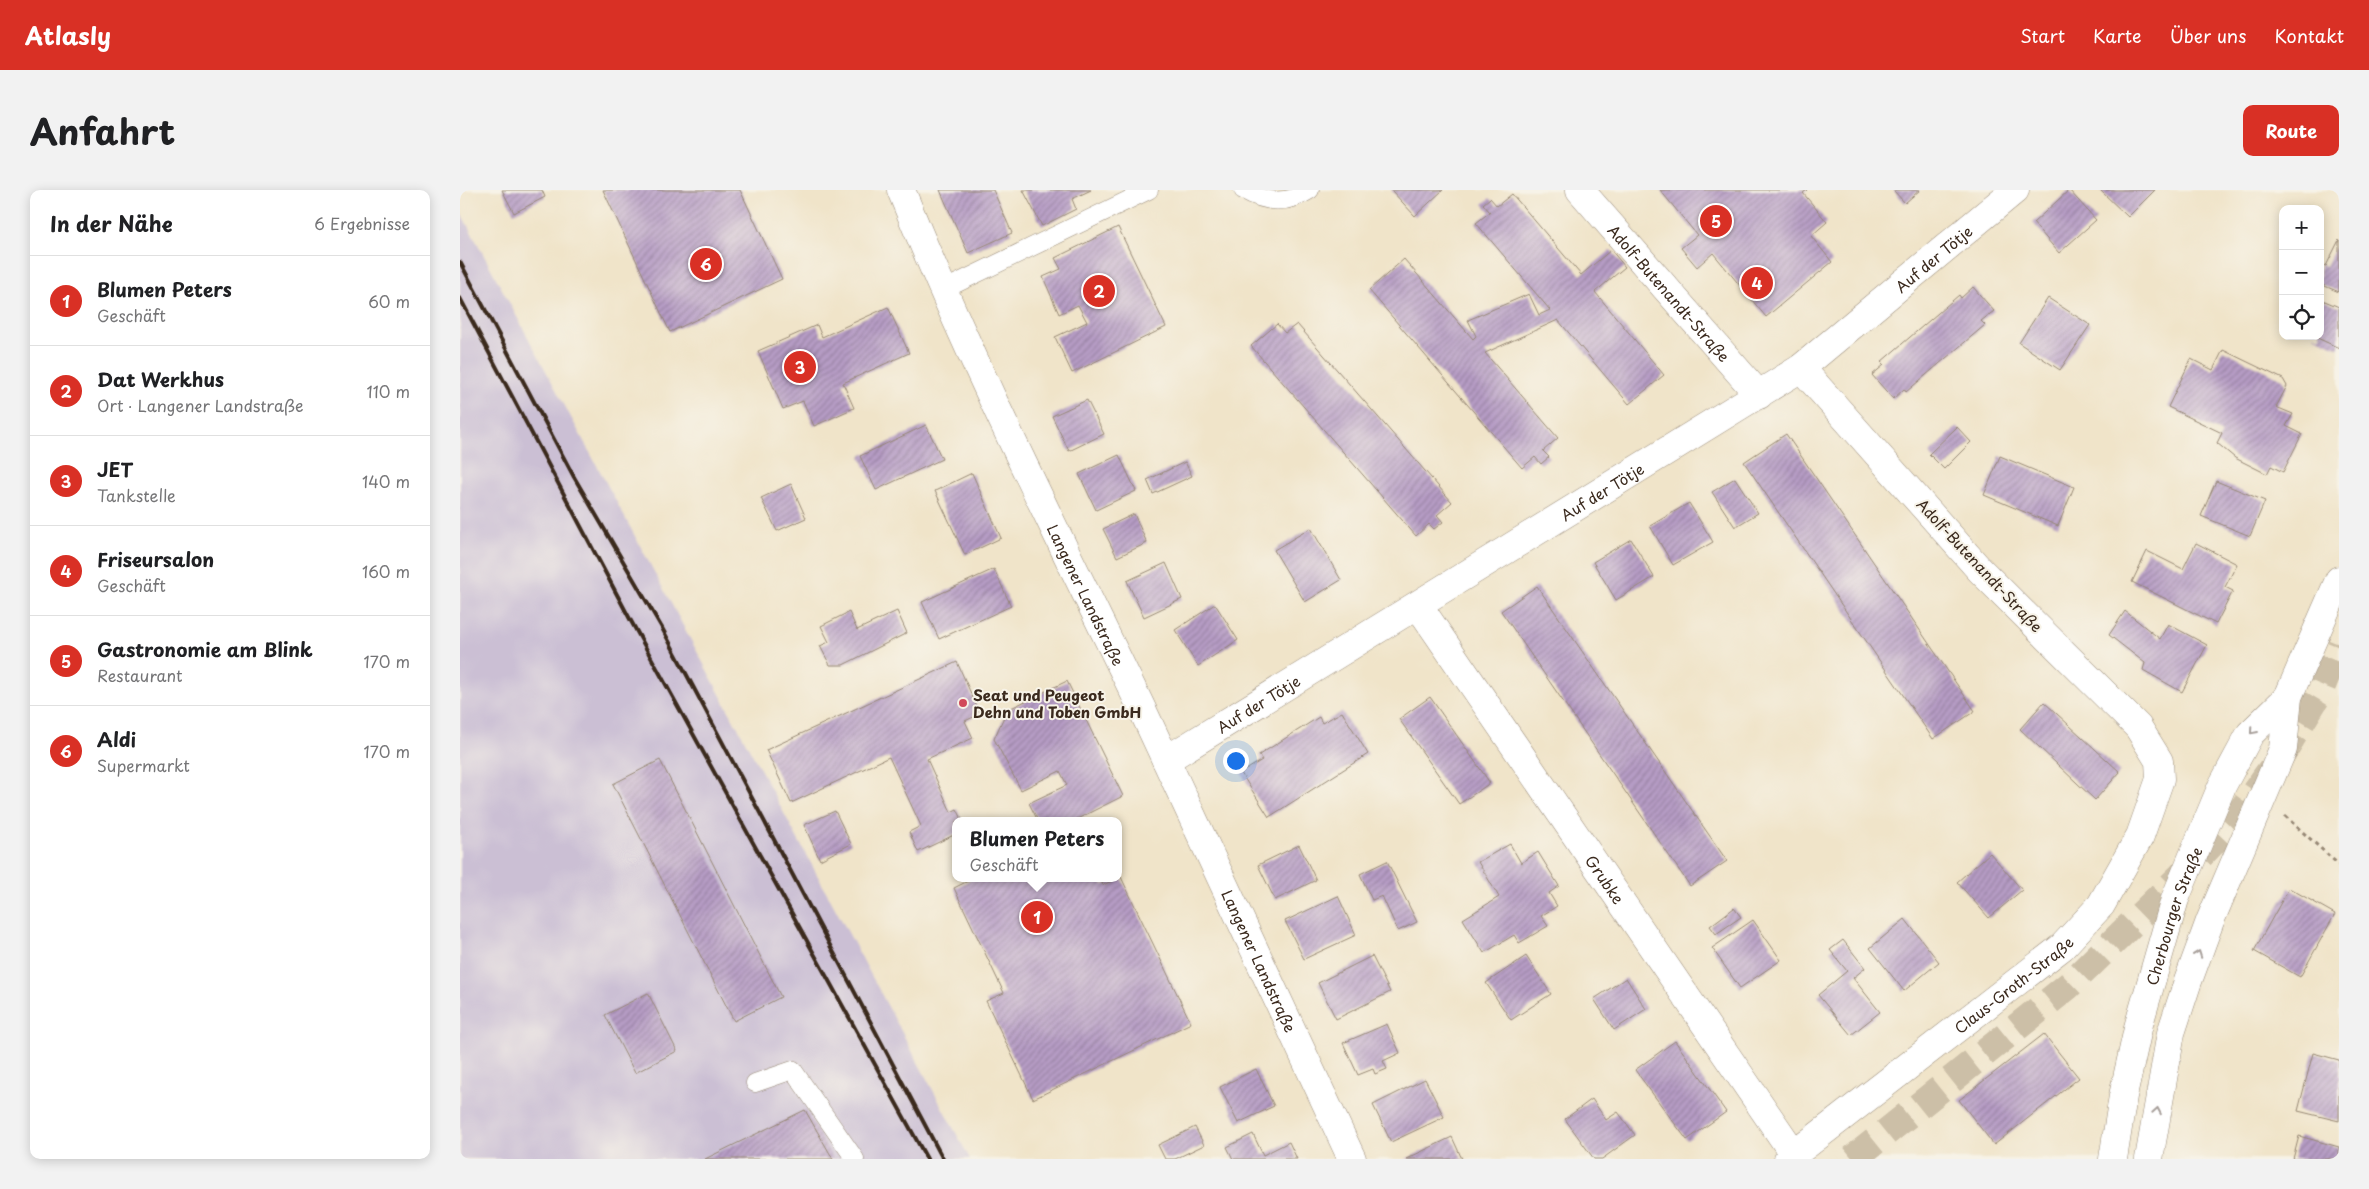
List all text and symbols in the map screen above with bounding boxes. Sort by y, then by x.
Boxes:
text: Atlasly [25,17,111,53]
text: Start [2020,22,2065,49]
text: Karte [2093,22,2142,49]
text: Über uns [2170,22,2246,49]
text: Kontakt [2274,22,2344,49]
text: Anfahrt [30,104,175,157]
button: Route [2243,105,2339,156]
pin: 5 [1700,202,1732,240]
map controls [2279,205,2324,340]
button: + [2279,205,2324,250]
text: In der Nähe [50,207,172,239]
text: 6 Ergebnisse [314,211,410,235]
street label: Adolf-Butenandt-Straße [1603,219,1736,366]
street label: Auf der Tötje [1889,219,1977,297]
pin: 6 [690,245,722,283]
button: − [2279,250,2324,295]
pin: 4 [1741,264,1773,302]
pin: 2 [1083,272,1115,310]
text: Blumen Peters [97,275,232,303]
text: 1 [62,289,70,313]
text: 60 m [368,289,410,313]
button: locate [2279,295,2324,340]
text: Geschäft [97,303,166,327]
pin: 3 [784,348,816,386]
text: Dat Werkhus [97,365,224,393]
text: 2 [60,379,72,403]
text: 110 m [367,379,410,403]
text: Ort · Langener Landstraße [97,393,303,417]
text: JET [97,455,133,483]
street label: Auf der Tötje [1555,456,1648,526]
text: 3 [61,469,71,493]
text: 140 m [362,469,410,493]
text: Tankstelle [97,483,176,507]
street label: Adolf-Butenandt-Straße [1912,493,2048,637]
street label: Langener Landstraße [1042,520,1131,669]
text: Friseursalon [97,545,214,573]
text: 4 [61,559,71,583]
text: 160 m [362,559,410,583]
text: Geschäft [97,573,166,597]
text: Gastronomie am Blink [97,635,313,663]
text: 5 [61,649,71,673]
text: 170 m [364,649,410,673]
text: Restaurant [97,663,183,687]
street label: Auf der Tötje [1212,669,1304,738]
place label: Seat und Peugeot Dehn und Toben GmbH [973,683,1141,723]
marker: Seat und Peugeot Dehn und Toben GmbH [957,697,969,709]
text: Aldi [97,725,136,753]
one-way arrow [2250,726,2259,735]
text: 6 [60,739,72,763]
text: 170 m [364,739,410,763]
your location [1223,748,1249,774]
text: Supermarkt [97,753,190,777]
popup [952,817,1122,882]
text: Blumen Peters [970,824,1104,852]
street label: Cherbourger Straße [2139,843,2207,988]
street label: Grubke [1581,850,1631,908]
text: Geschäft [970,852,1038,876]
street label: Langener Landstraße [1217,885,1303,1036]
pin: 1 [1021,898,1053,936]
street label: Claus-Groth-Straße [1949,931,2078,1038]
one-way arrow [2192,950,2202,959]
one-way arrow [2151,1107,2161,1115]

